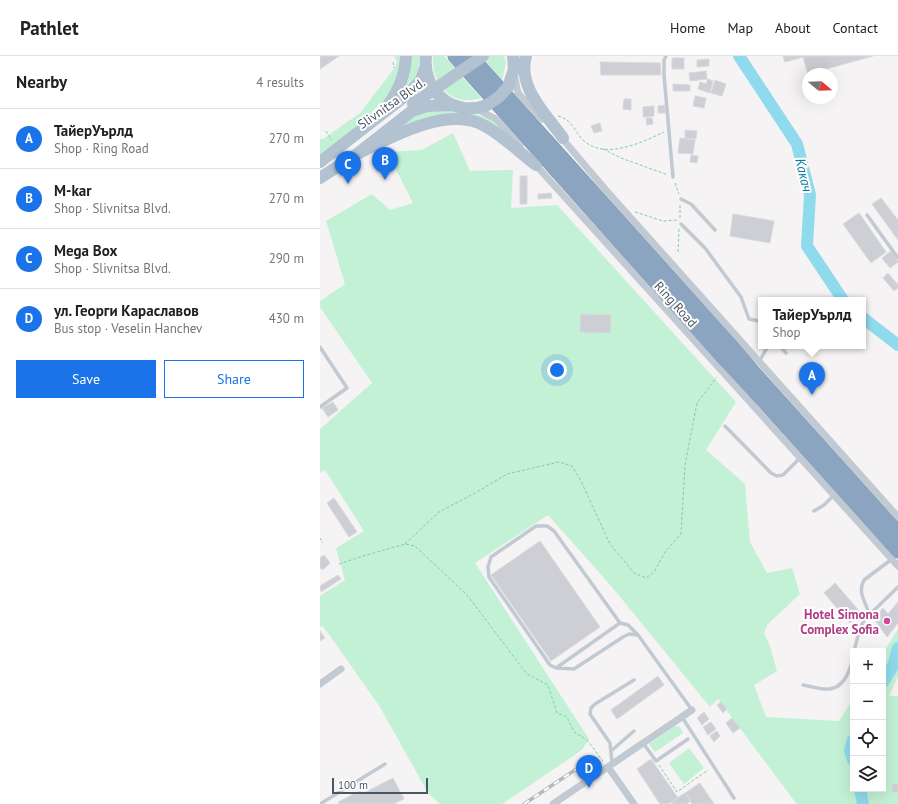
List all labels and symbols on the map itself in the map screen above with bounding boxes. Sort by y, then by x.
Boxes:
north arrow [802,68,838,104]
street label: Slivnitsa Blvd. [354,74,428,133]
pin: B [372,147,398,180]
pin: C [335,151,361,184]
water label: Какач [791,156,817,194]
street label: Ring Road [650,278,701,331]
your location [547,360,567,380]
pin: A [799,362,825,395]
place label: Hotel Simona Complex Sofia [800,606,879,638]
marker: Hotel Simona Complex Sofia [882,616,892,626]
pin: D [576,755,602,788]
scale bar [332,776,428,795]

